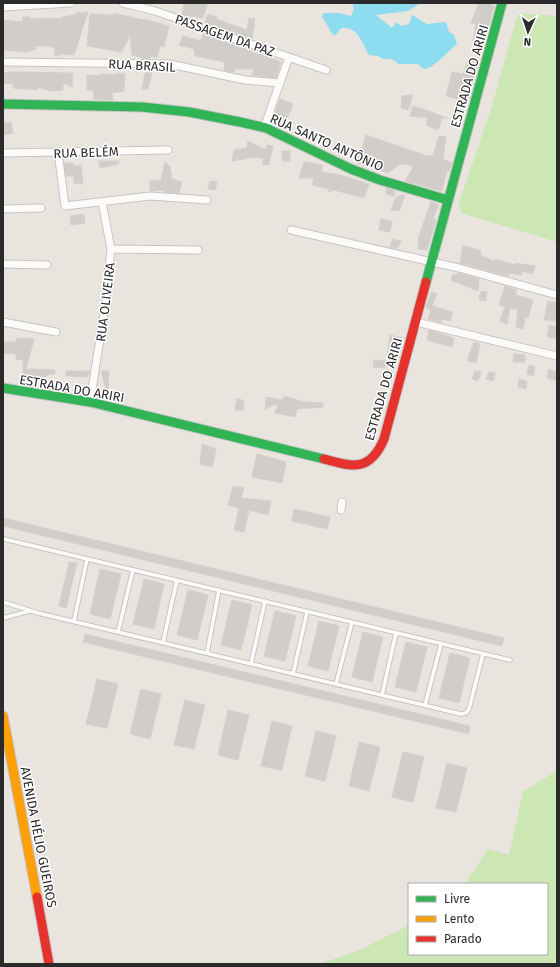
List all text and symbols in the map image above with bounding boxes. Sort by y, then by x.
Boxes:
street label: PASSAGEM DA PAZ [173,11,277,60]
north arrow [508,12,548,52]
street label: ESTRADA DO ARIRI [448,23,491,129]
text: N [524,35,531,48]
street label: RUA BRASIL [108,56,177,75]
street label: RUA SANTO ANTÔNIO [268,111,386,174]
street label: RUA BELÉM [53,144,119,161]
street label: RUA OLIVEIRA [93,261,118,343]
street label: ESTRADA DO ARIRI [362,336,405,442]
street label: ESTRADA DO ARIRI [18,372,126,405]
street label: AVENIDA HÉLIO GUEIROS [17,765,60,909]
legend [408,883,548,955]
text: Livre [444,892,470,906]
text: Lento [444,912,474,926]
text: Parado [444,932,482,946]

